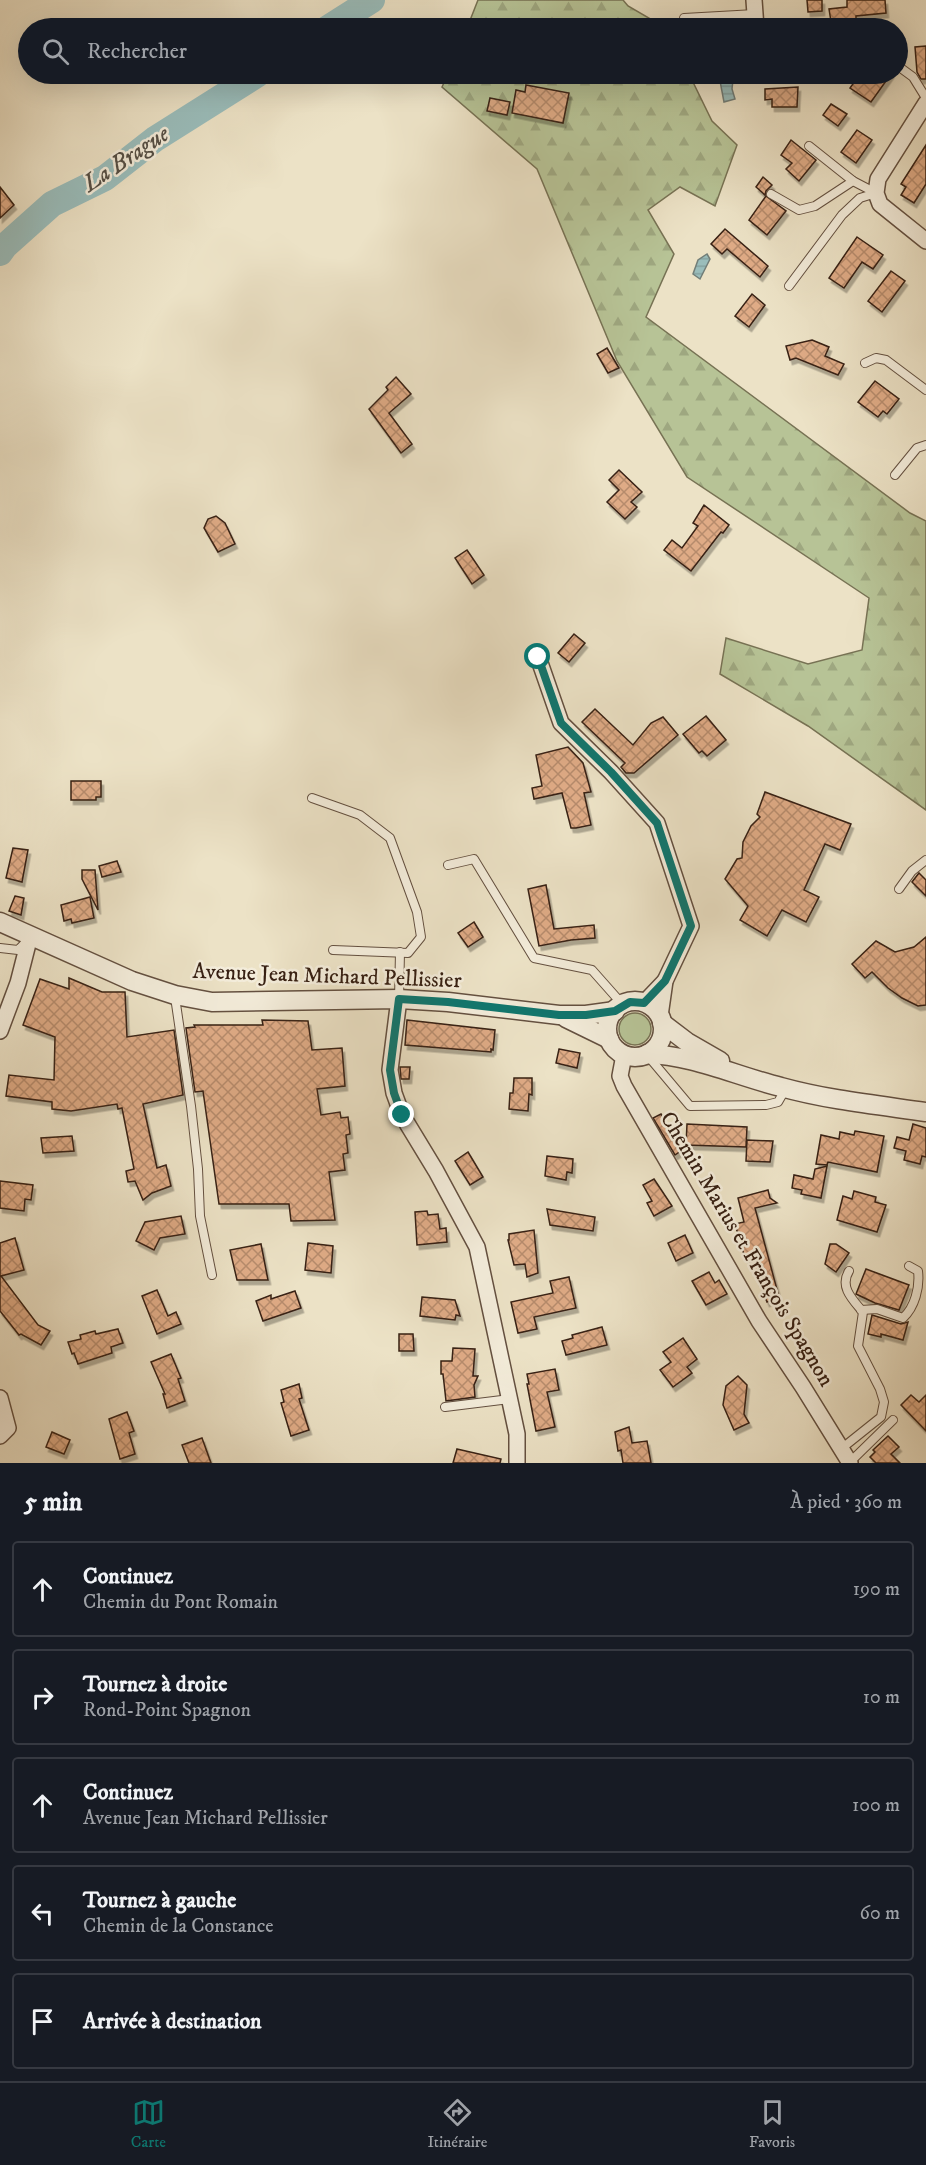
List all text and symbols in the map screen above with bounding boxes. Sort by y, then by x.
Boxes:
search box [18,18,908,84]
icon: search [39,35,72,68]
text: Rechercher [87,38,187,65]
water label: La Brague [75,119,176,200]
route start [524,643,550,669]
street label: Avenue Jean Michard Pellissier [192,958,463,994]
route end [388,1101,414,1127]
street label: Chemin Marius et François Spagnon [654,1107,840,1392]
text: 5 min [24,1486,82,1519]
text: À pied · 360 m [790,1490,902,1515]
text: Continuez [83,1563,173,1590]
icon: ahead [26,1573,59,1606]
text: 190 m [853,1577,900,1602]
text: Chemin du Pont Romain [83,1590,278,1615]
text: Tournez à droite [83,1671,227,1698]
icon: right [26,1681,59,1714]
text: 10 m [863,1685,900,1710]
text: Rond-Point Spagnon [83,1698,251,1723]
text: Continuez [83,1779,173,1806]
icon: ahead [26,1789,59,1822]
text: 100 m [852,1793,900,1818]
text: Avenue Jean Michard Pellissier [83,1806,328,1831]
text: Tournez à gauche [83,1887,236,1914]
icon: left [26,1897,59,1930]
text: 60 m [860,1901,900,1926]
text: Chemin de la Constance [83,1914,274,1939]
icon: arrive [26,2005,59,2038]
text: Arrivée à destination [83,2008,262,2035]
tab: Carte [131,2096,166,2152]
tab: Itinéraire [427,2096,487,2152]
tab: Favoris [749,2096,795,2152]

